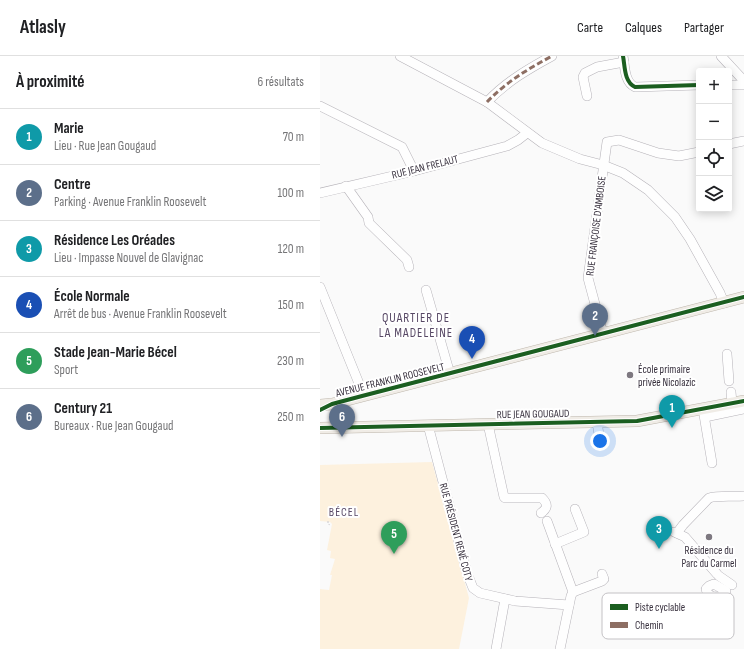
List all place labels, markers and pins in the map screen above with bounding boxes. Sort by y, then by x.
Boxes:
pin: 2 [582,303,608,336]
pin: 4 [459,326,485,359]
place label: École primaire privée Nicolazic [638,363,696,389]
marker: École primaire privée Nicolazic [625,370,635,380]
pin: 1 [659,395,685,428]
pin: 6 [329,404,355,437]
pin: 3 [646,516,672,549]
pin: 5 [381,521,407,554]
marker: Résidence du Parc du Carmel [704,532,714,542]
place label: Résidence du Parc du Carmel [682,544,736,570]

